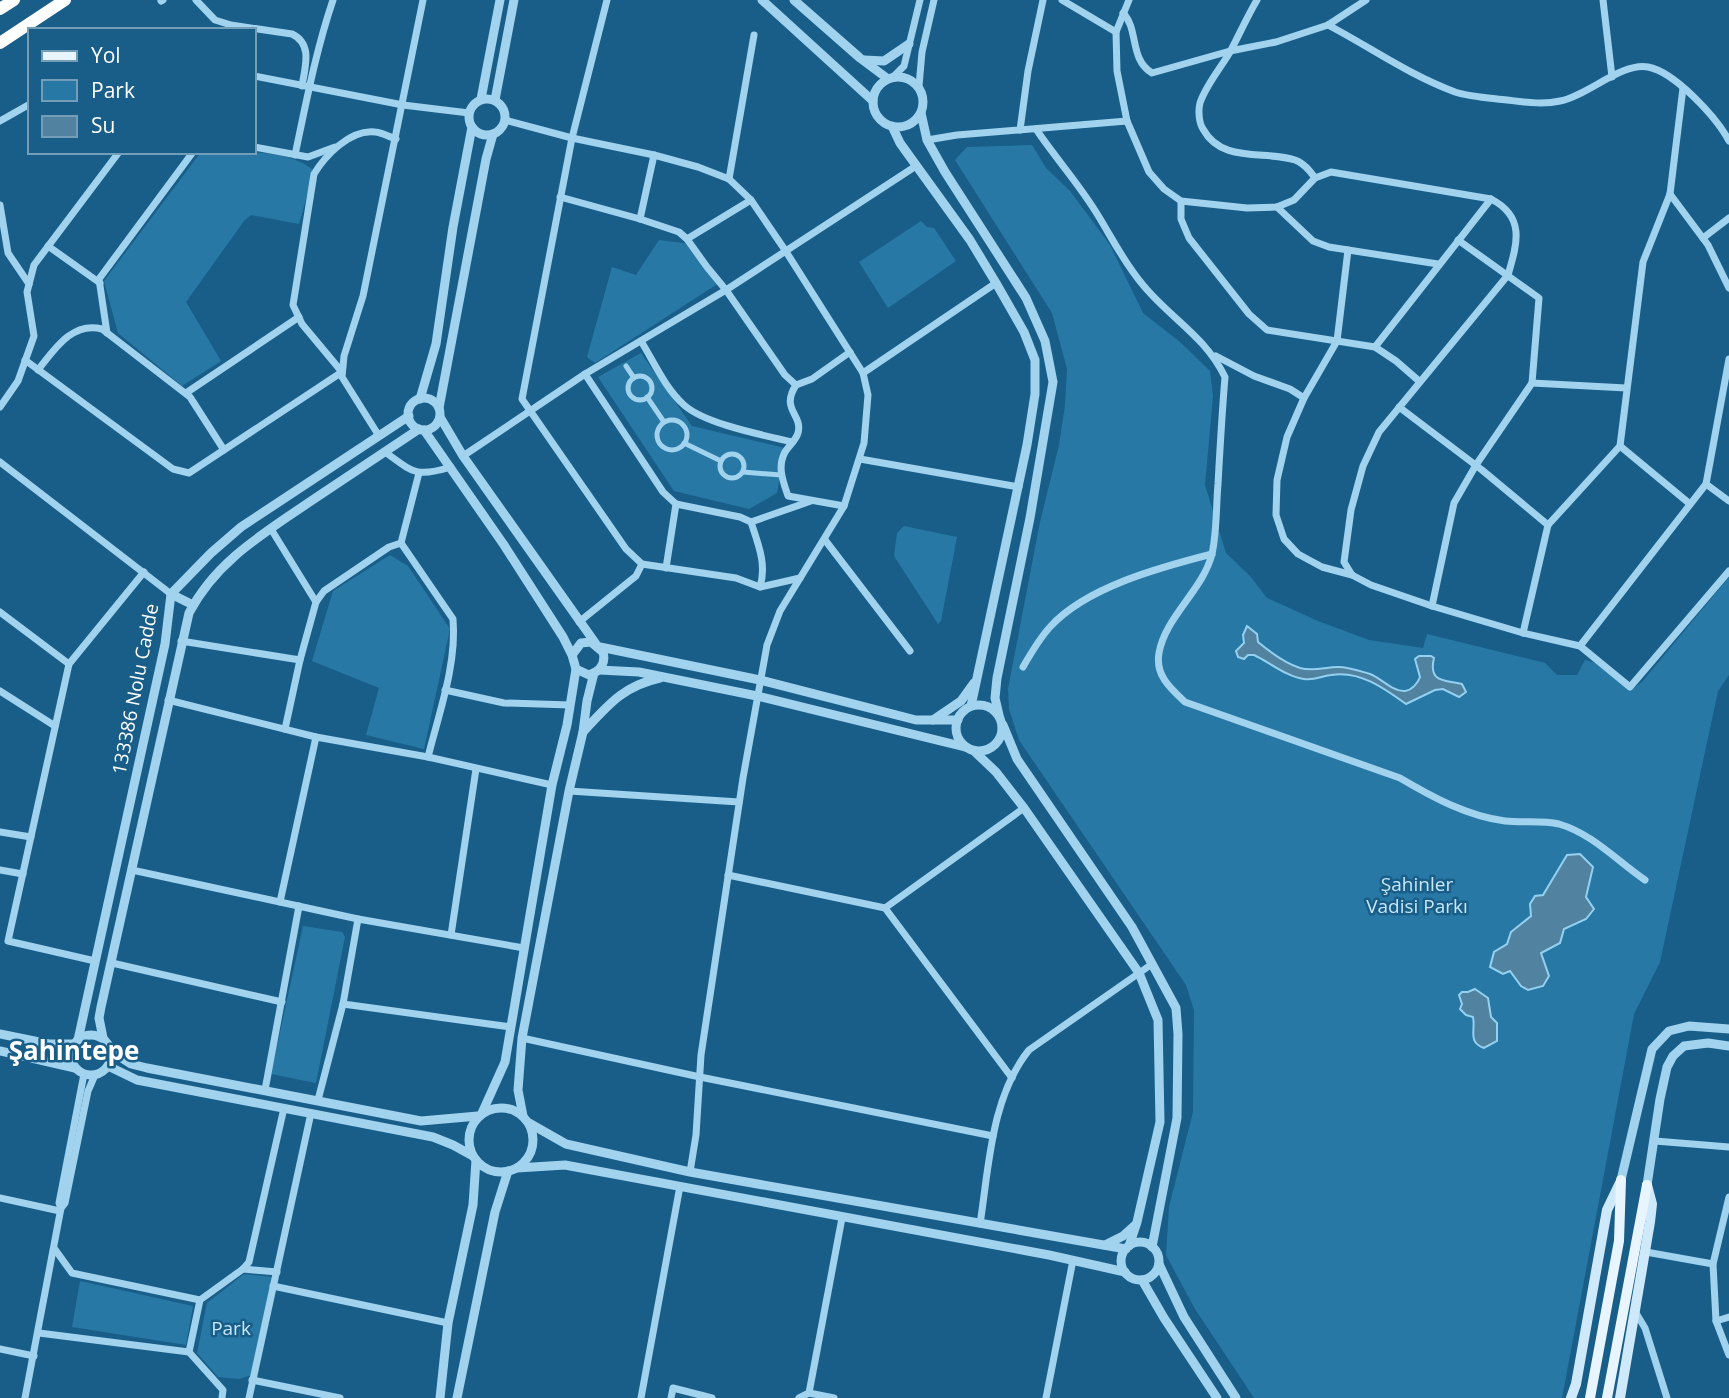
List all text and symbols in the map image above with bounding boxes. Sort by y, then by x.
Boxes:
legend [28,28,256,154]
text: Yol [91,41,121,69]
text: Park [91,76,135,104]
text: Su [91,111,115,139]
street label: 133386 Nolu Cadde [106,601,164,777]
park label: Şahinler Vadisi Parkı [1366,871,1468,919]
district label: Şahintepe [9,1032,139,1068]
park label: Park [211,1315,251,1341]

